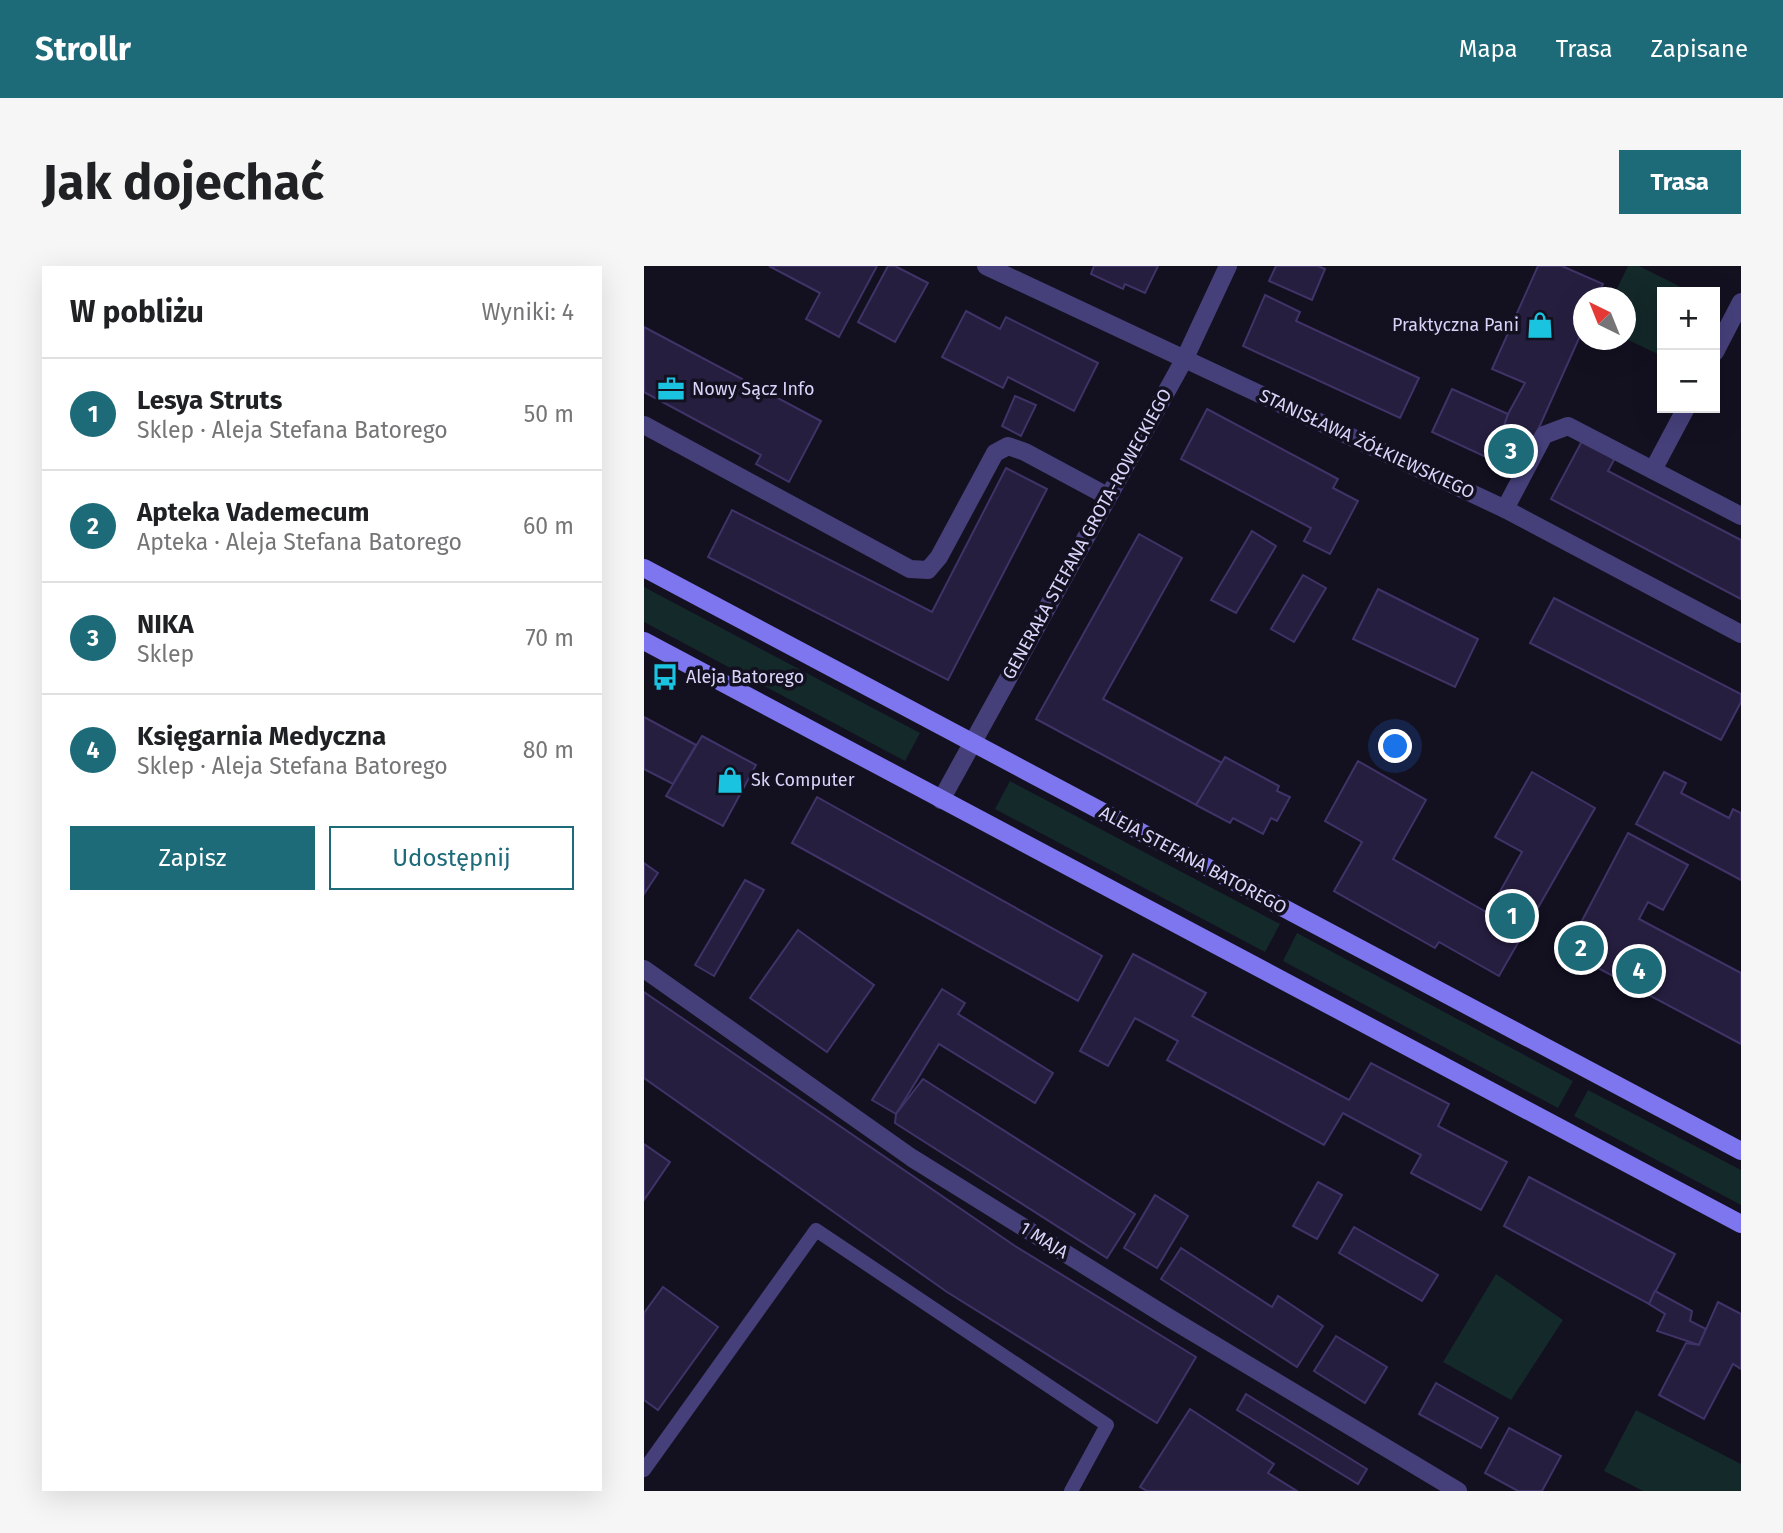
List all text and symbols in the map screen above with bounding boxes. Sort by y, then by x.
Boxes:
text: Strollr [35,29,131,69]
text: Mapa [1459,35,1518,63]
text: Trasa [1556,35,1613,63]
text: Zapisane [1651,35,1748,63]
button: Trasa [1619,150,1741,214]
text: Jak dojechać [42,153,324,212]
north arrow [1573,287,1636,350]
map controls [1657,287,1720,413]
button: + [1657,287,1720,350]
text: W pobliżu [70,294,204,330]
text: Wyniki: 4 [482,298,574,326]
shop icon: Praktyczna Pani [1525,310,1555,340]
place label: Praktyczna Pani [1392,314,1519,336]
button: − [1657,350,1720,413]
office icon: Nowy Sącz Info [656,374,686,404]
place label: Nowy Sącz Info [692,378,814,400]
street label: STANISŁAWA ŻÓŁKIEWSKIEGO [1256,383,1479,504]
text: Lesya Struts [137,385,282,416]
street label: GENERAŁA STEFANA GROTA-ROWECKIEGO [998,385,1176,683]
text: 1 [88,400,98,428]
text: 50 m [524,400,574,428]
text: Sklep · Aleja Stefana Batorego [137,416,448,444]
pin: 3 [1488,425,1534,477]
text: Apteka Vademecum [137,497,370,528]
text: 2 [87,512,99,540]
text: 60 m [523,512,574,540]
text: Apteka · Aleja Stefana Batorego [137,528,462,556]
text: NIKA [137,609,194,640]
text: 3 [87,624,99,652]
text: 70 m [525,624,574,652]
text: Sklep [137,640,194,668]
bus stop icon: Aleja Batorego [650,662,680,692]
place label: Aleja Batorego [686,666,804,688]
text: Księgarnia Medyczna [137,721,386,752]
your location [1378,729,1412,763]
text: 4 [87,736,100,764]
text: 80 m [523,736,574,764]
text: Sklep · Aleja Stefana Batorego [137,752,448,780]
shop icon: Sk Computer [715,765,745,795]
place label: Sk Computer [751,769,855,791]
street label: ALEJA STEFANA BATOREGO [1096,801,1290,919]
button: Zapisz [70,826,315,890]
button: Udostępnij [329,826,574,890]
pin: 1 [1489,890,1535,942]
pin: 2 [1558,922,1604,974]
pin: 4 [1616,945,1662,997]
street label: 1 MAJA [1016,1217,1073,1264]

